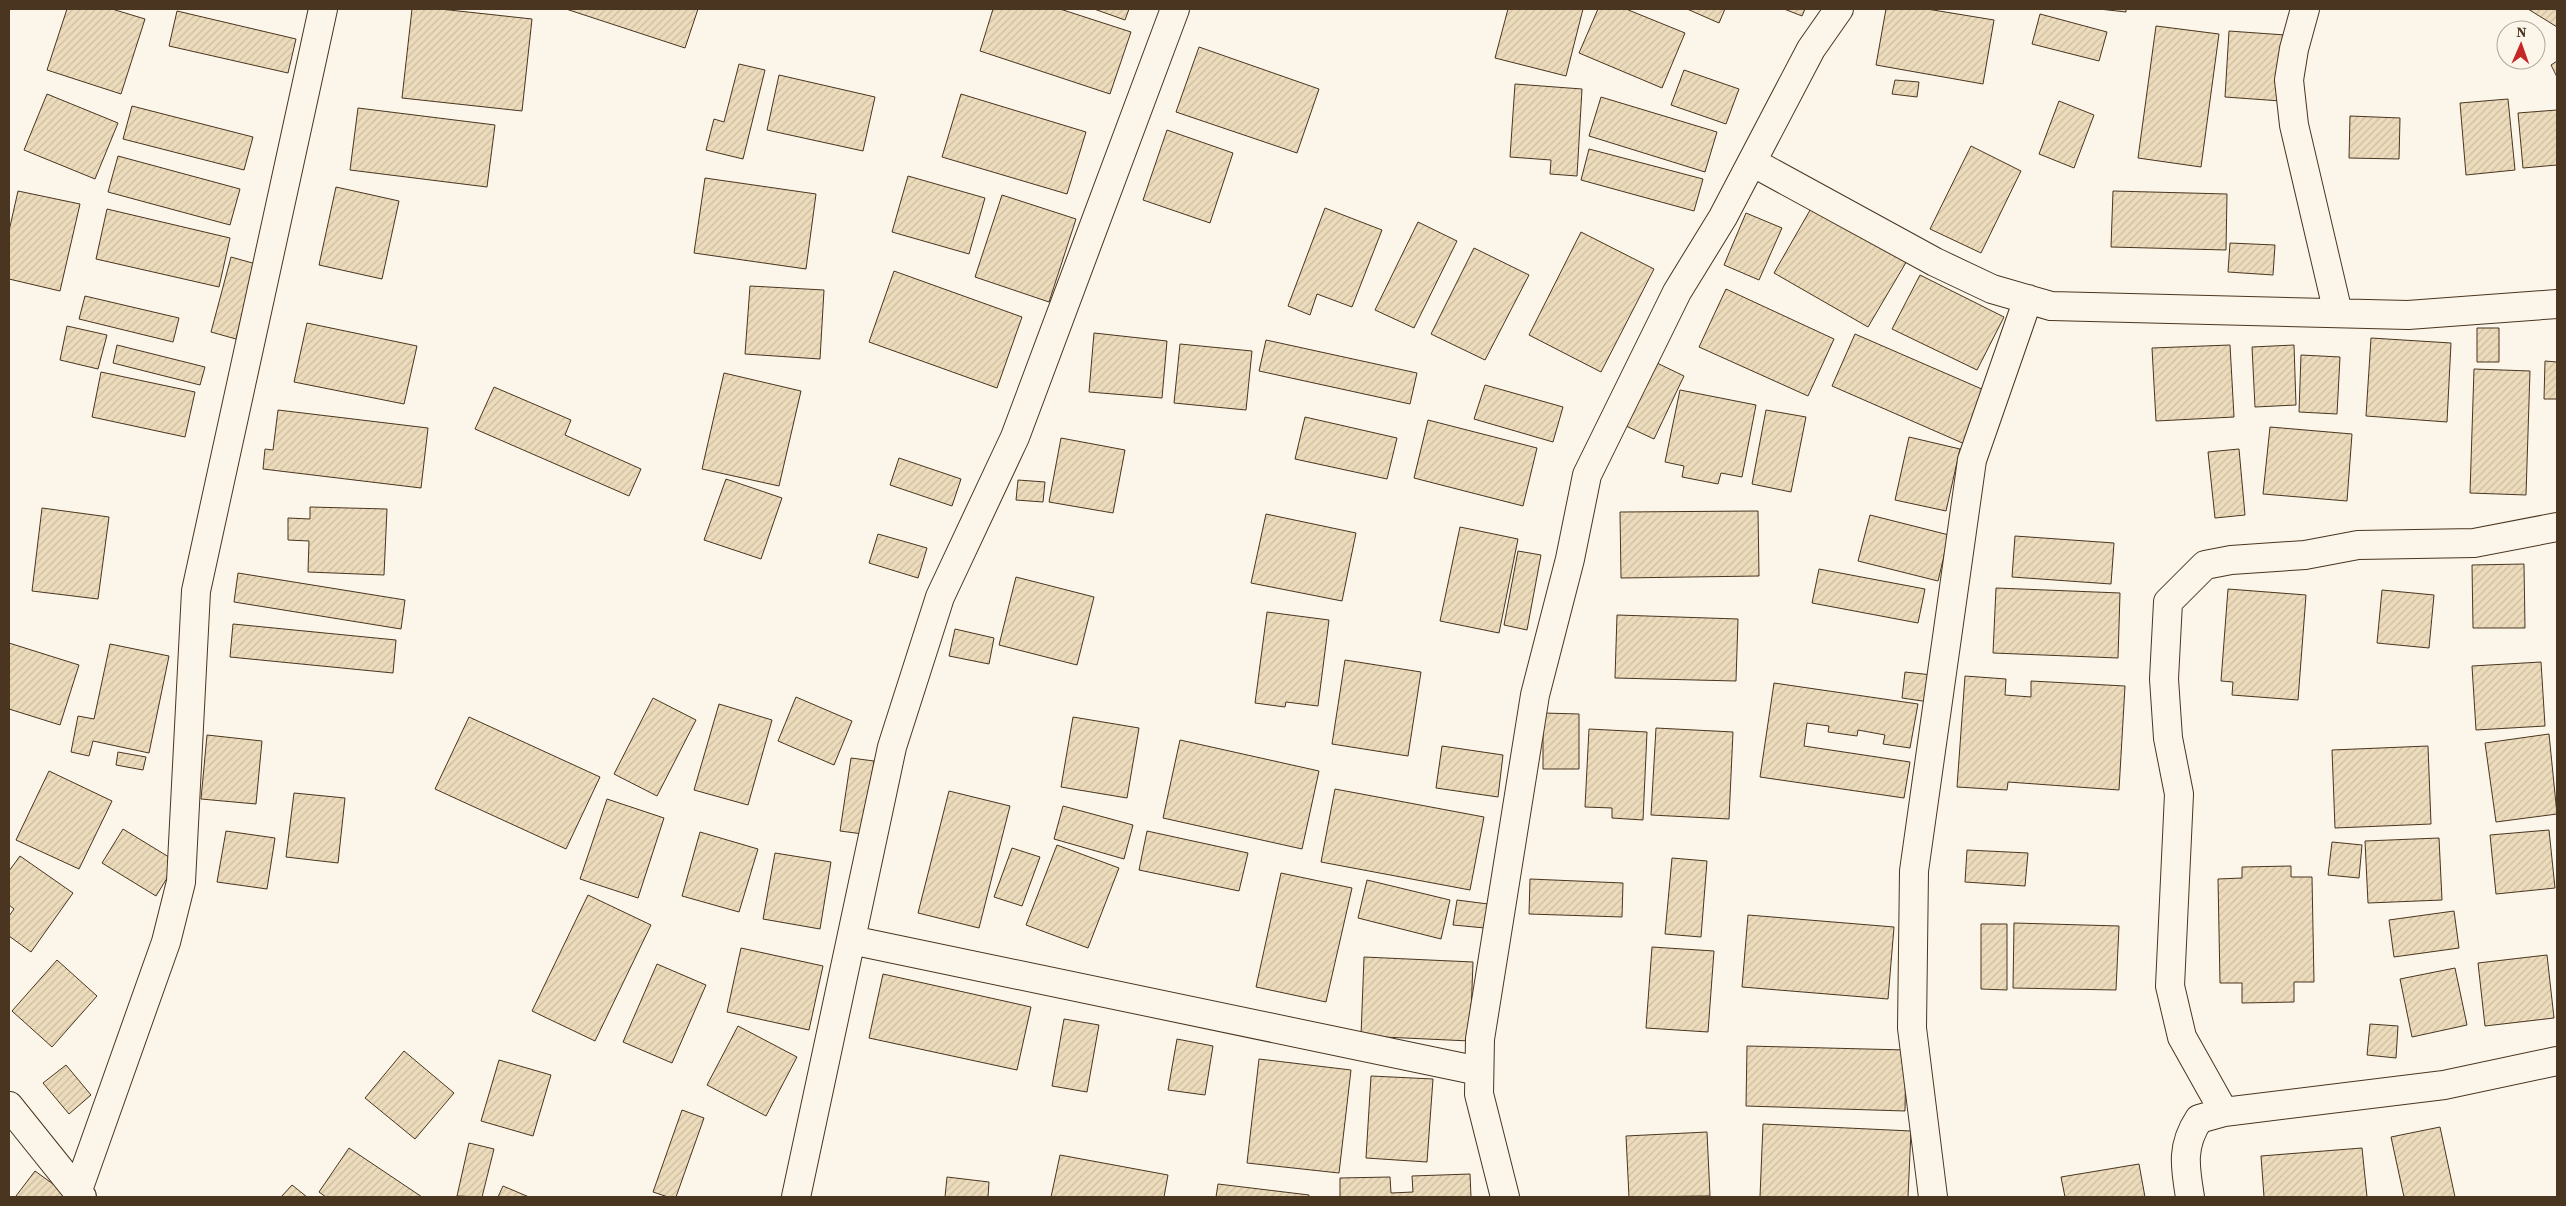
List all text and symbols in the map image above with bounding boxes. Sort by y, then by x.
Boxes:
north arrow [2496,20,2546,70]
text: N [2516,22,2527,42]

